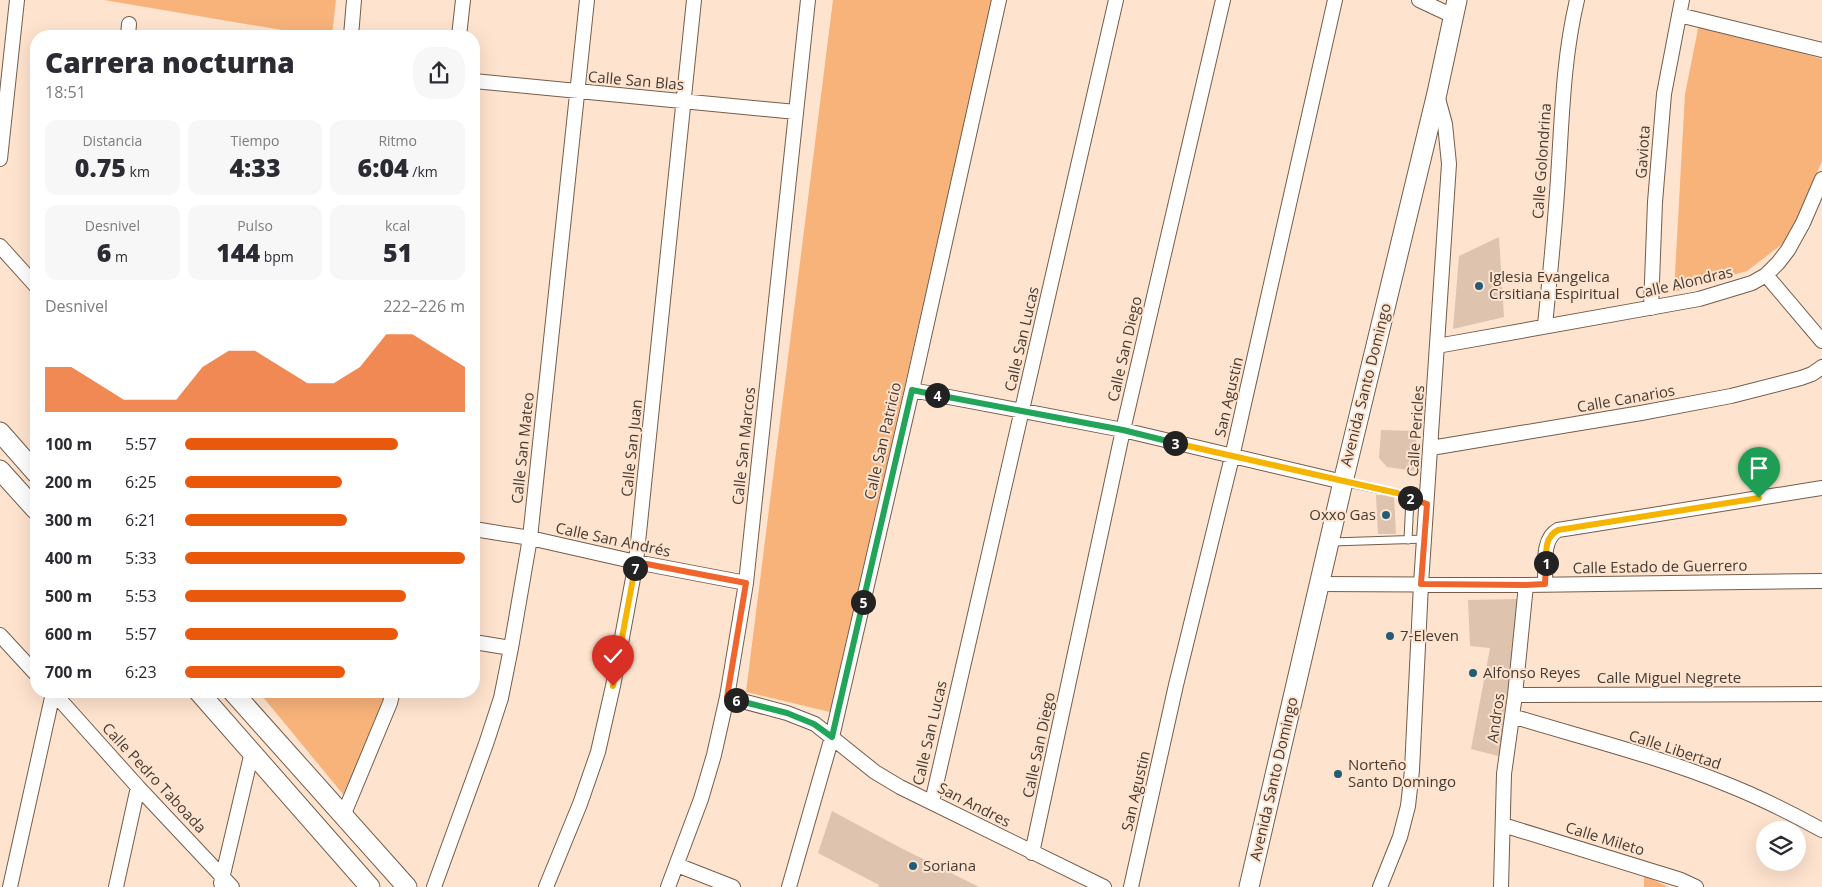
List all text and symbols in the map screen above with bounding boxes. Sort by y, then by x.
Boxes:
text: Carrera nocturna [45,43,295,81]
button: share [413,47,465,99]
street label: Calle San Blas [587,66,685,94]
text: 18:51 [45,81,86,103]
street label: Calle Golondrina [1527,102,1555,220]
street label: Gaviota [1630,125,1654,179]
text: Distancia [82,131,142,150]
text: Tiempo [230,131,280,150]
text: Ritmo [378,131,417,150]
text: 0.75 [75,150,126,184]
text: 4:33 [229,150,281,184]
text: 6:04 [358,150,409,184]
text: km [126,162,150,181]
text: /km [409,162,438,181]
text: Desnivel [85,216,140,235]
text: Pulso [237,216,273,235]
text: kcal [385,216,410,235]
text: 6 [97,235,111,269]
text: 144 [216,235,260,269]
text: 51 [383,235,412,269]
text: m [111,247,128,266]
text: bpm [260,247,294,266]
street label: Calle Alondras [1633,261,1735,303]
place label: Iglesia Evangelica Crsitiana Espiritual [1489,266,1619,303]
marker: Iglesia Evangelica Crsitiana Espiritual [1473,280,1485,292]
street label: Calle San Lucas [999,284,1043,393]
street label: Calle San Diego [1102,294,1146,403]
text: Desnivel [45,295,108,317]
text: 222–226 m [383,295,465,317]
street label: Avenida Santo Domingo [1335,301,1395,469]
street label: San Agustin [1209,355,1247,439]
street label: Calle San Patricio [859,380,905,501]
street label: Calle Canarios [1575,380,1676,416]
pin: 4 [924,382,950,408]
street label: Calle Pericles [1402,385,1428,477]
street label: Calle San Marcos [727,386,759,506]
text: 4 [933,386,942,405]
street label: Calle San Mateo [506,391,538,505]
street label: Calle San Juan [616,398,646,498]
pin: 3 [1162,430,1188,456]
text: 100 m [45,433,92,455]
text: 5:57 [125,433,157,455]
text: 3 [1171,434,1180,453]
pin [1738,447,1780,498]
icon: arrive [1745,454,1773,482]
text: 200 m [45,471,92,493]
text: 6:25 [125,471,157,493]
pin: 2 [1398,486,1422,510]
text: 2 [1406,489,1415,508]
place label: Oxxo Gas [1309,504,1376,524]
text: 300 m [45,509,92,531]
text: 6:21 [125,509,157,531]
marker: Oxxo Gas [1380,509,1392,521]
street label: Calle San Andrés [554,517,672,561]
text: 400 m [45,547,92,569]
text: 5:33 [125,547,157,569]
pin: 1 [1534,550,1558,576]
text: 1 [1542,554,1551,573]
street label: Calle Estado de Guerrero [1572,554,1748,578]
pin: 7 [622,556,648,580]
text: 7 [631,559,640,578]
text: 500 m [45,585,92,607]
text: 5:53 [125,585,157,607]
pin: 5 [850,590,876,614]
text: 5 [859,593,868,612]
text: 600 m [45,623,92,645]
text: 5:57 [125,623,157,645]
place label: 7-Eleven [1400,625,1459,645]
marker: 7-Eleven [1384,630,1396,642]
pin [592,635,634,686]
icon: check [599,642,627,670]
text: 700 m [45,661,92,683]
text: 6:23 [125,661,157,683]
place label: Alfonso Reyes [1483,662,1580,682]
marker: Alfonso Reyes [1467,667,1479,679]
street label: Calle Miguel Negrete [1597,667,1741,687]
street label: Calle San Lucas [907,678,951,787]
pin: 6 [724,688,748,712]
street label: Calle San Diego [1017,690,1059,799]
text: 6 [732,691,741,710]
street label: Andros [1482,692,1508,744]
street label: Avenida Santo Domingo [1244,695,1302,863]
street label: Calle Pedro Taboada [98,718,211,837]
street label: Calle Libertad [1627,725,1724,773]
street label: San Agustin [1116,749,1154,833]
place label: Norteño Santo Domingo [1348,754,1456,791]
marker: Norteño Santo Domingo [1332,768,1344,780]
street label: San Andres [935,777,1014,831]
street label: Calle Mileto [1563,817,1647,860]
map controls [1756,821,1806,871]
button: layers [1756,821,1806,871]
place label: Soriana [923,855,976,875]
marker: Soriana [907,860,919,872]

